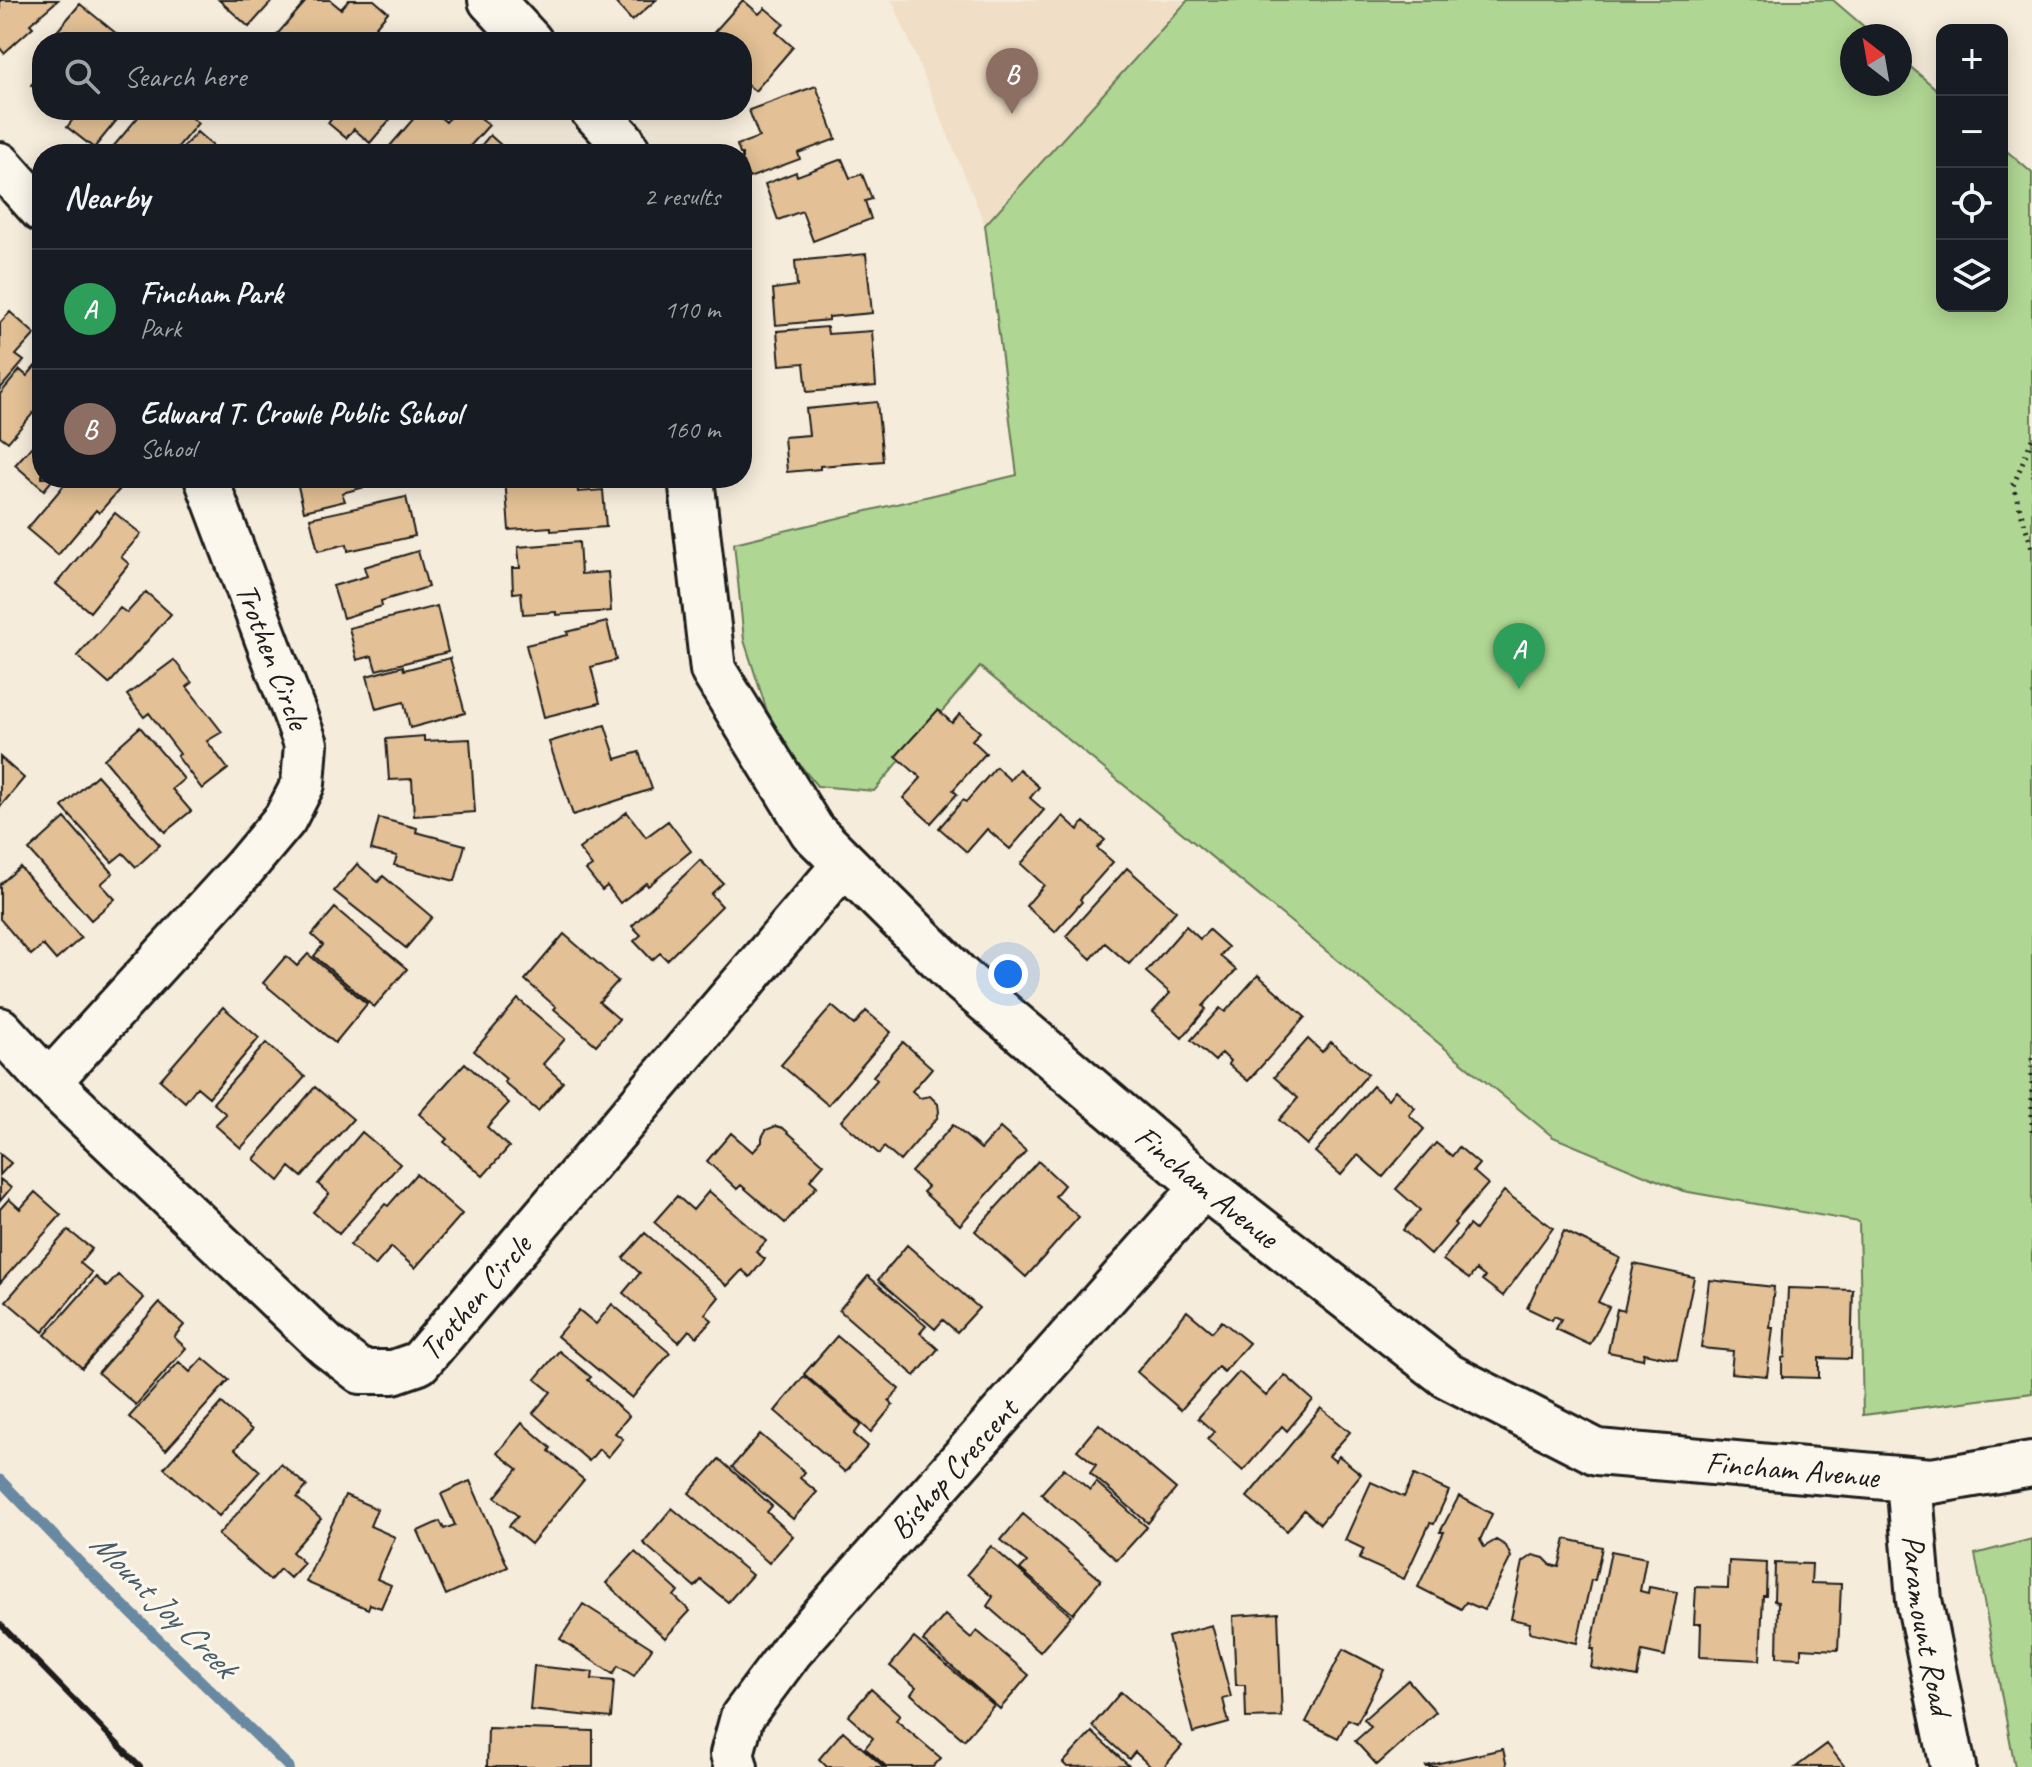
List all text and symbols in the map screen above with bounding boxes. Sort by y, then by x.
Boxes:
north arrow [1840,24,1912,96]
map controls [1936,24,2008,312]
button: + [1936,24,2008,96]
search box [32,32,752,120]
pin: B [986,48,1038,114]
icon: search [60,54,104,98]
text: Search here [124,57,246,95]
button: − [1936,96,2008,168]
button: locate [1936,168,2008,240]
text: Nearby [64,175,150,218]
text: 2 results [644,180,720,213]
button: layers [1936,240,2008,312]
text: Fincham Park [140,274,283,312]
text: A [83,293,97,326]
text: 110 m [664,293,720,326]
text: Park [140,312,181,345]
text: Edward T. Crowle Public School [140,394,462,432]
text: B [83,413,97,446]
text: 160 m [664,413,720,446]
text: School [140,432,196,465]
street label: Trothen Circle [226,577,320,737]
pin: A [1493,623,1545,689]
your location [988,954,1028,994]
street label: Fincham Avenue [1126,1116,1289,1259]
street label: Trothen Circle [410,1224,542,1369]
street label: Bishop Crescent [880,1387,1029,1548]
street label: Fincham Avenue [1704,1442,1883,1498]
water label: Mount Joy Creek [82,1522,250,1690]
street label: Paramount Road [1893,1533,1963,1723]

